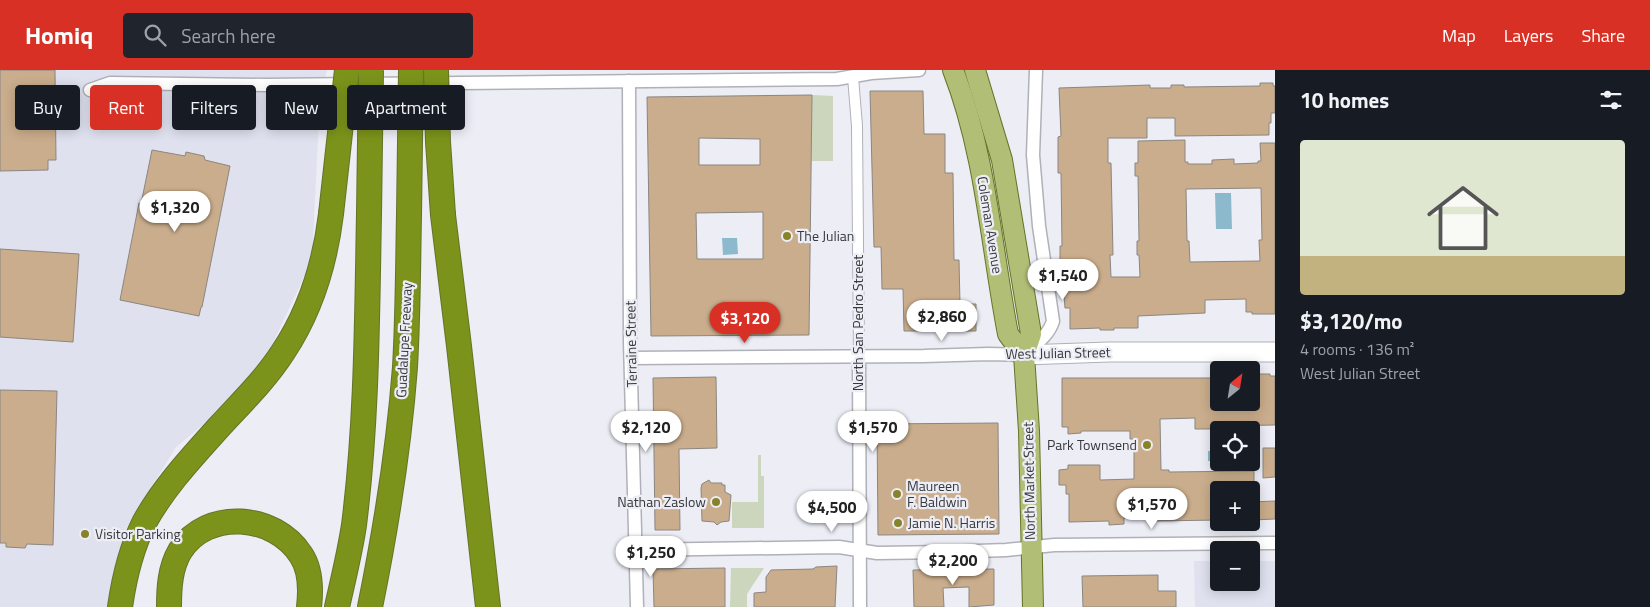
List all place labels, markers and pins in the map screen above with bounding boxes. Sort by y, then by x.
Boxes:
pin: $1,320 [134,190,216,233]
place label: The Julian [797,225,854,246]
marker: The Julian [781,230,793,242]
pin: $1,540 [1022,258,1104,301]
pin: $2,860 [901,300,983,342]
pin: $3,120 [704,302,786,344]
pin: $2,120 [605,410,687,453]
pin: $1,570 [832,410,914,453]
place label: Park Townsend [1047,434,1137,455]
marker: Park Townsend [1141,439,1153,451]
place label: Maureen F. Baldwin [907,475,967,512]
marker: Maureen F. Baldwin [891,488,903,500]
pin: $1,570 [1111,488,1193,530]
pin: $4,500 [791,490,873,533]
place label: Nathan Zaslow [617,491,706,512]
marker: Nathan Zaslow [710,496,722,508]
place label: Jamie N. Harris [908,512,995,533]
marker: Jamie N. Harris [892,517,904,529]
place label: Visitor Parking [95,523,181,544]
marker: Visitor Parking [79,528,91,540]
pin: $1,250 [610,536,692,578]
pin: $2,200 [912,544,994,586]

